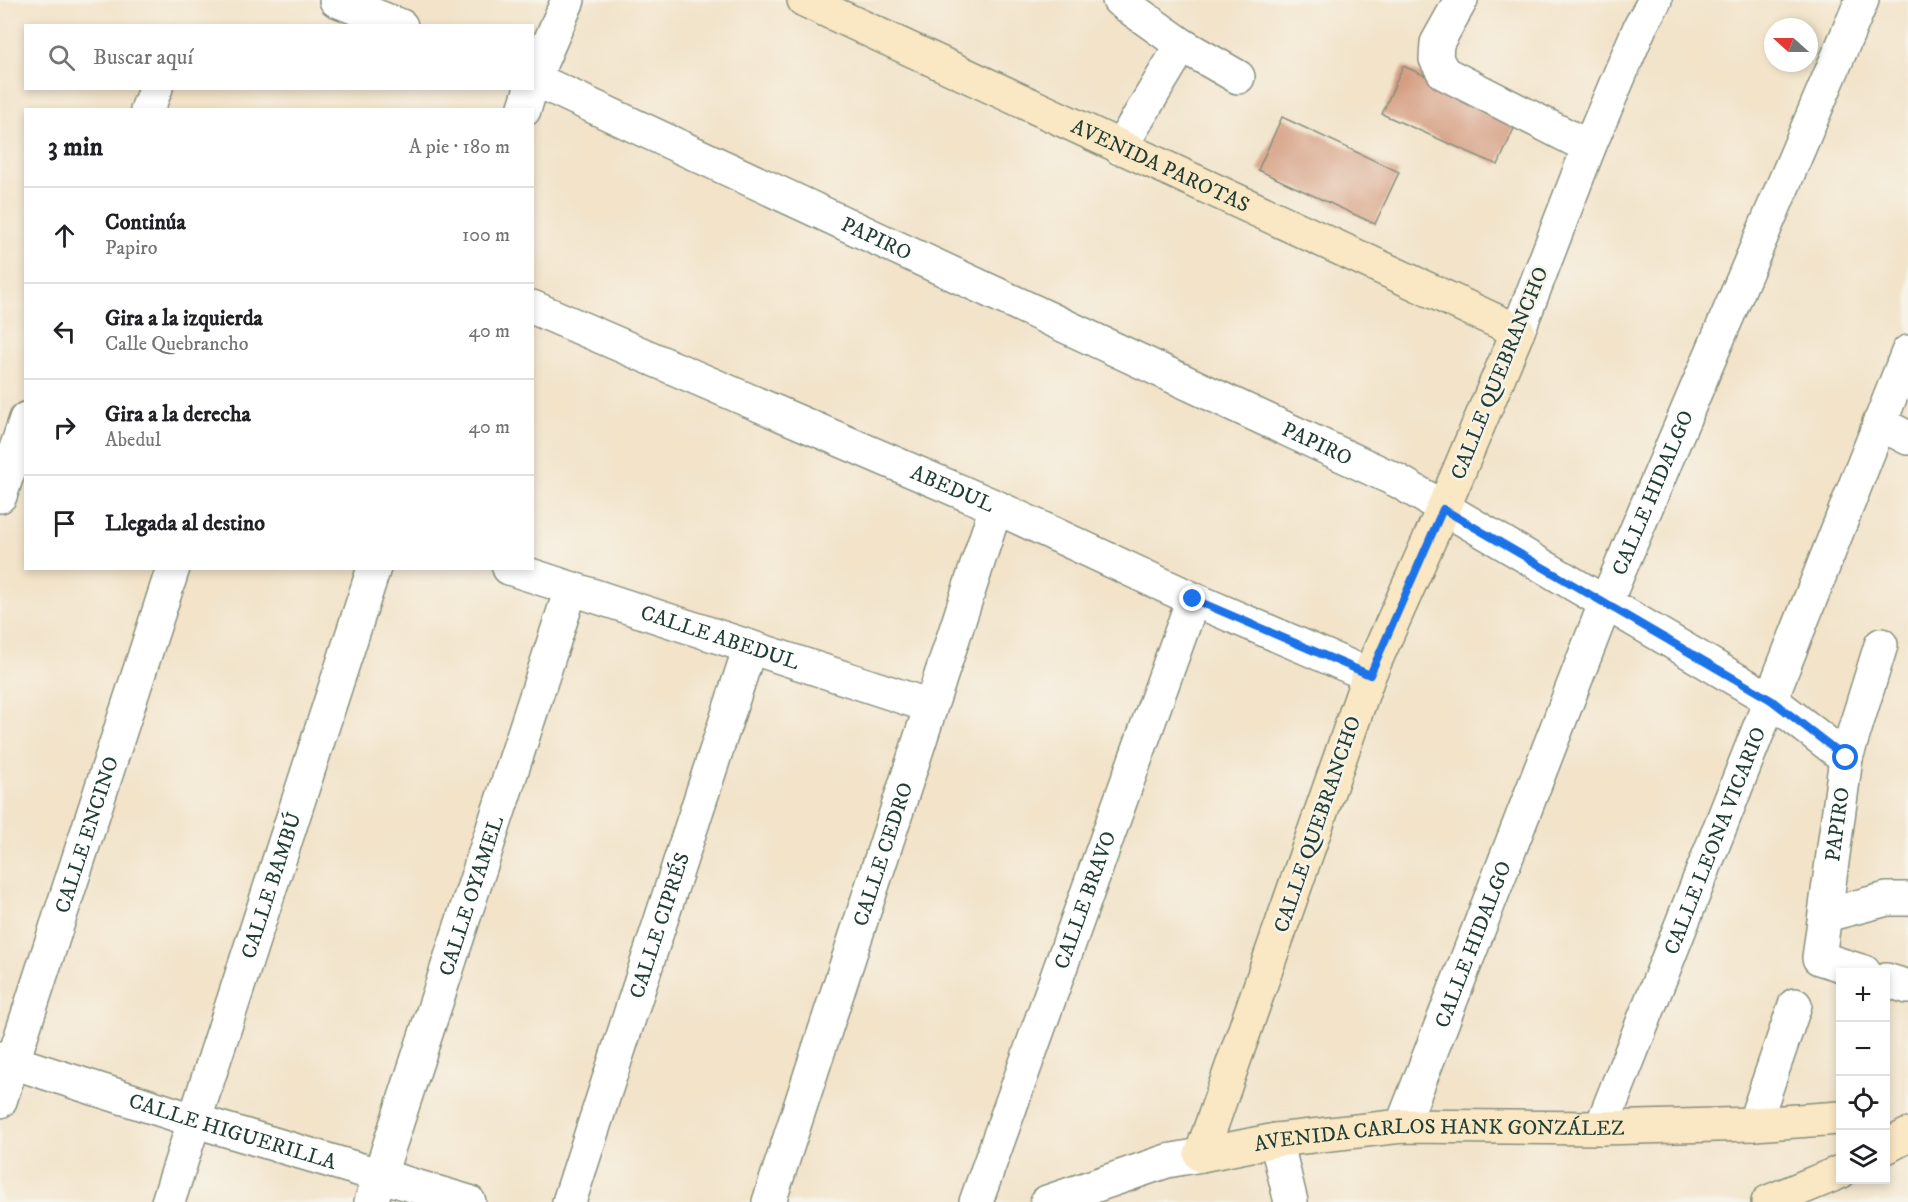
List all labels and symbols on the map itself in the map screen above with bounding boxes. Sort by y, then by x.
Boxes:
north arrow [1764,18,1818,72]
street label: AVENIDA PAROTAS [1067,114,1253,219]
street label: PAPIRO [837,212,915,267]
street label: CALLE QUEBRANCHO [1445,263,1555,484]
street label: CALLE HIDALGO [1607,407,1700,580]
street label: PAPIRO [1277,417,1356,472]
street label: ABEDUL [906,460,998,519]
route end [1179,585,1205,611]
street label: CALLE ABEDUL [637,600,802,676]
street label: CALLE QUEBRANCHO [1269,713,1367,936]
street label: CALLE LEONA VICARIO [1659,723,1772,959]
route start [1832,744,1858,770]
street label: CALLE ENCINO [50,753,125,917]
street label: CALLE CEDRO [848,779,919,930]
street label: PAPIRO [1820,786,1856,863]
street label: CALLE BAMBÚ [236,809,308,962]
street label: CALLE OYAMEL [434,813,510,979]
street label: CALLE BRAVO [1049,828,1122,973]
street label: CALLE CIPRÉS [624,850,696,1002]
street label: CALLE HIDALGO [1429,858,1518,1032]
street label: CALLE HIGUERILLA [125,1088,340,1176]
street label: AVENIDA CARLOS HANK GONZÁLEZ [1252,1114,1625,1158]

